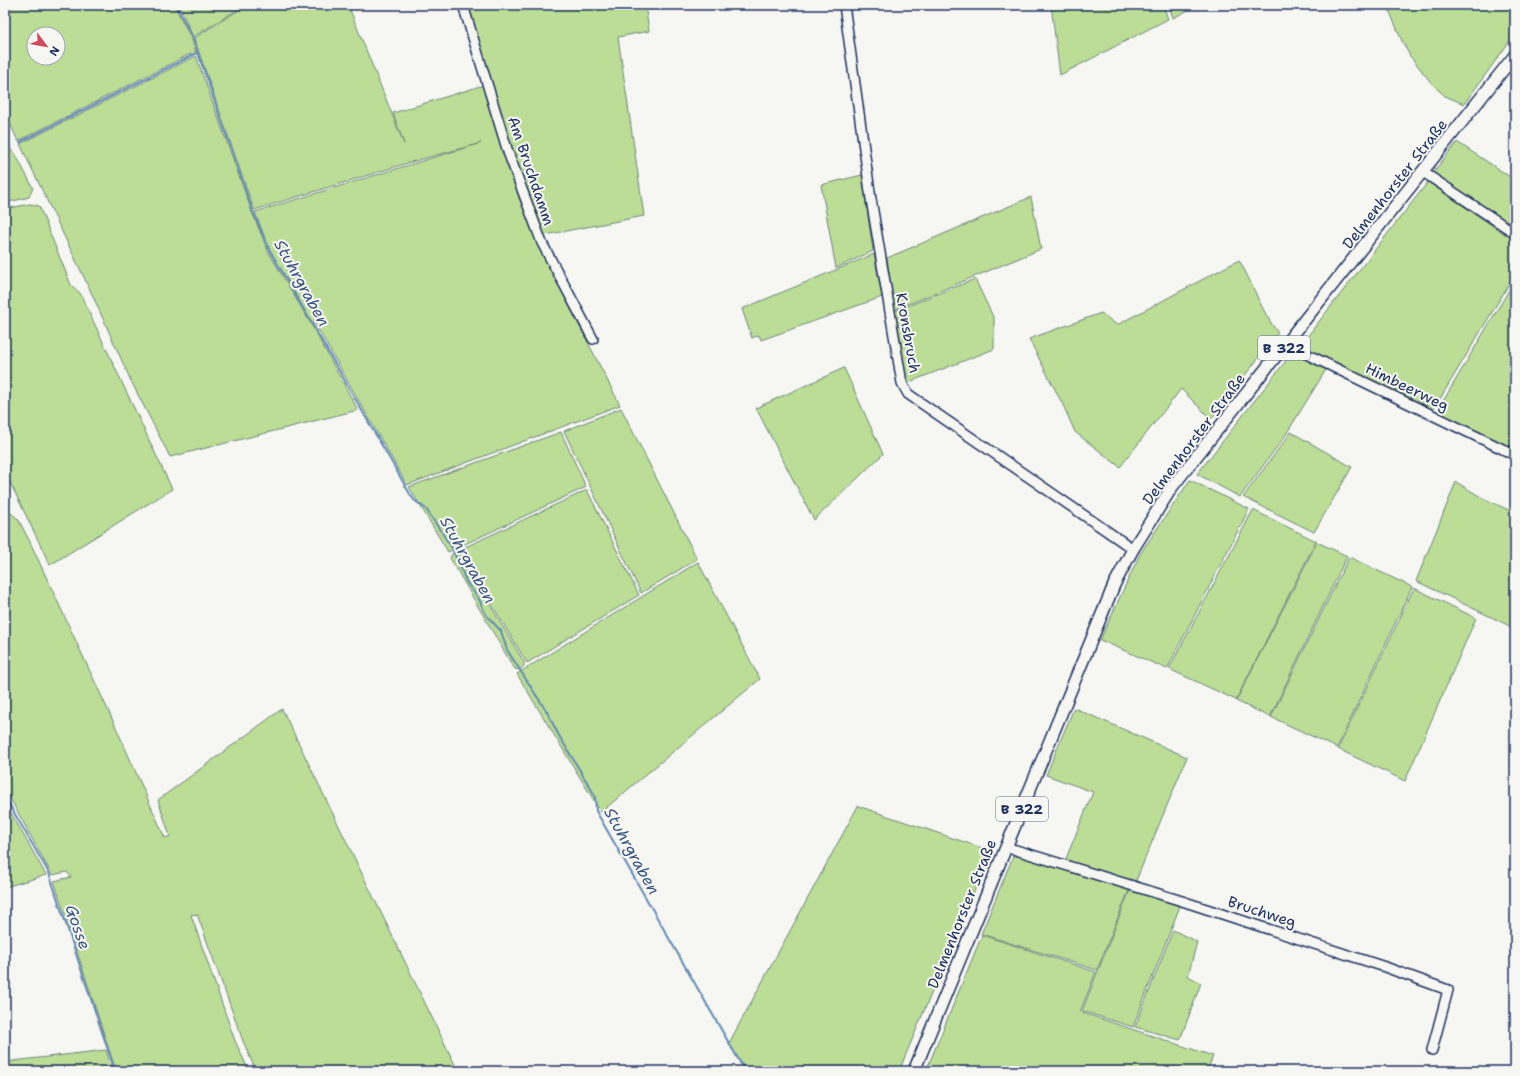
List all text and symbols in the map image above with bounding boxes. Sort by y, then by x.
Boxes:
north arrow [26,26,66,66]
text: N [45,43,63,59]
street label: Am Bruchdamm [503,114,559,228]
street label: Delmenhorster Straße [1338,115,1452,253]
water label: Stuhrgraben [269,236,335,330]
street label: Kronsbruch [891,291,925,375]
road number: B 322 [1258,336,1310,360]
street label: Himbeerweg [1362,358,1452,416]
street label: Delmenhorster Straße [1138,369,1250,509]
water label: Stuhrgraben [435,513,501,607]
road number: B 322 [996,797,1048,821]
water label: Stuhrgraben [599,804,665,898]
street label: Delmenhorster Straße [923,836,1001,992]
street label: Bruchweg [1225,892,1299,932]
water label: Gosse [61,902,95,952]

